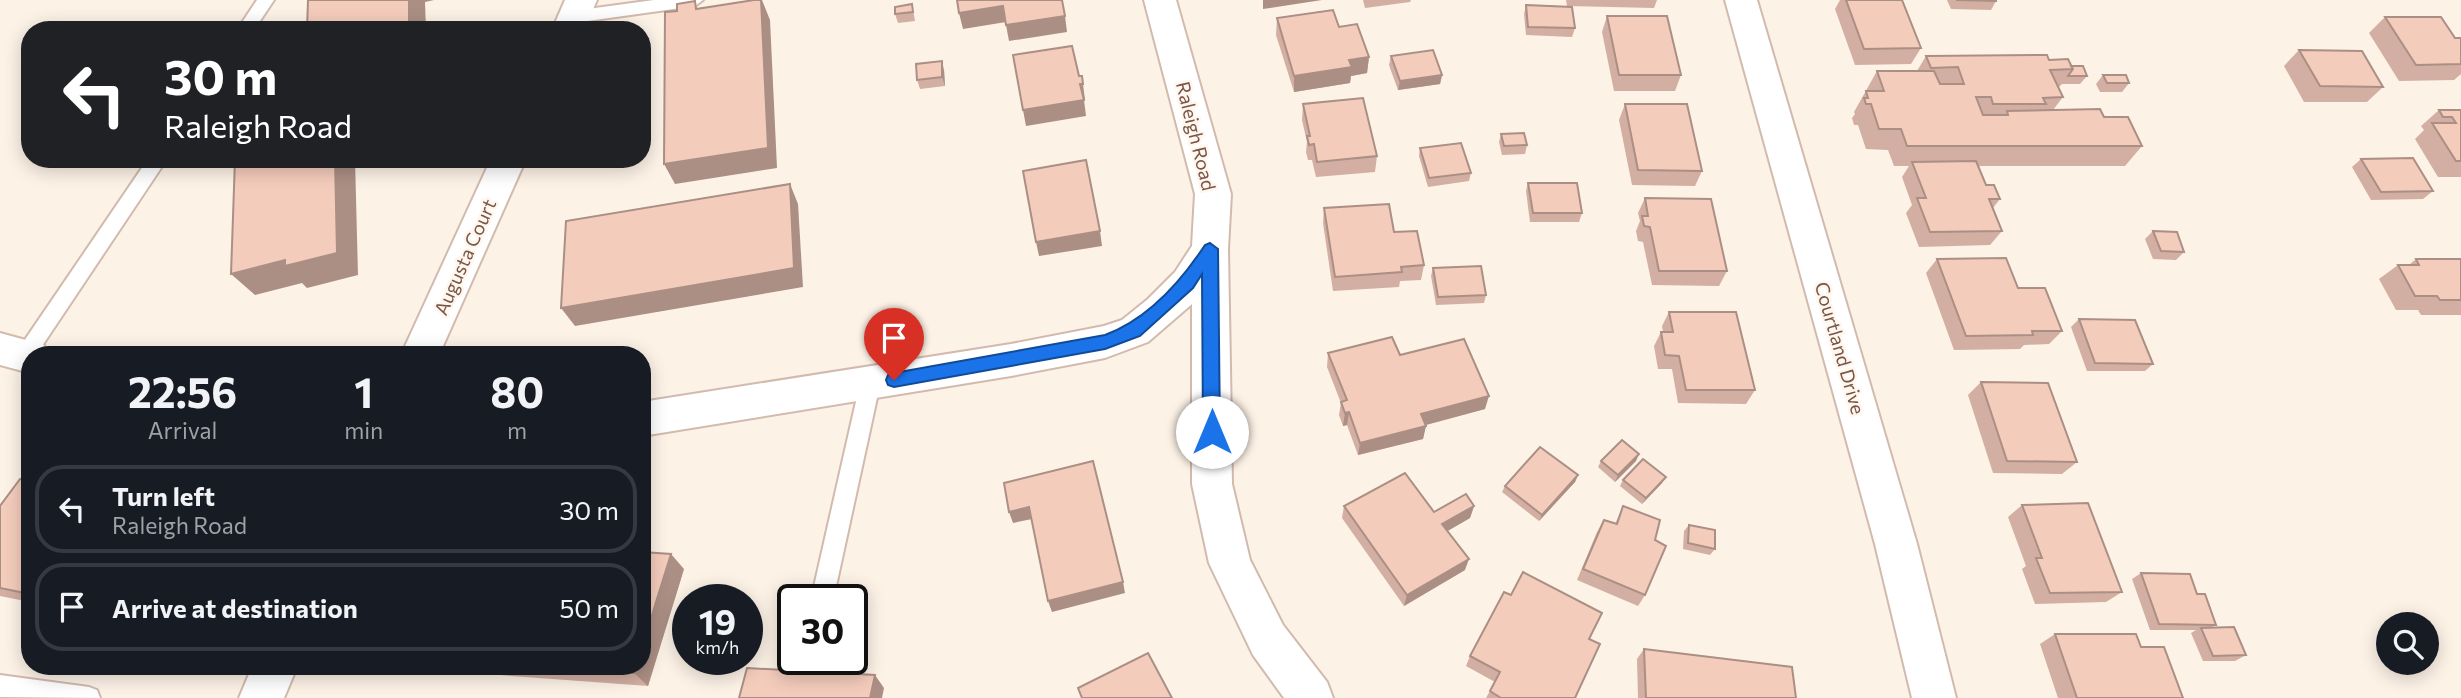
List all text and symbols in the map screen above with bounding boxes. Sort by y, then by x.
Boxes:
text: 30 m [164,45,277,105]
icon: left [49,49,140,140]
street label: Raleigh Road [1172,79,1221,193]
text: Raleigh Road [164,105,352,145]
street label: Augusta Court [429,195,501,318]
street label: Courtland Drive [1811,279,1870,417]
pin [864,308,924,380]
icon: arrive [875,319,913,357]
text: 22:56 [128,365,237,417]
text: 1 [354,365,373,417]
text: 80 [490,365,544,417]
position arrow [1175,395,1249,469]
text: Arrival [148,416,217,444]
text: min [344,416,383,444]
text: m [507,416,527,444]
text: Turn left [112,480,215,511]
icon: left [53,490,91,528]
text: 30 m [560,494,619,525]
text: Raleigh Road [112,511,247,539]
speed limit sign: 30 [777,584,868,675]
icon: arrive [53,588,91,626]
text: Arrive at destination [112,592,358,623]
text: 50 m [559,592,619,623]
text: 19 [699,599,736,642]
map controls [2376,612,2439,675]
button: search [2376,612,2439,675]
text: km/h [696,636,739,658]

